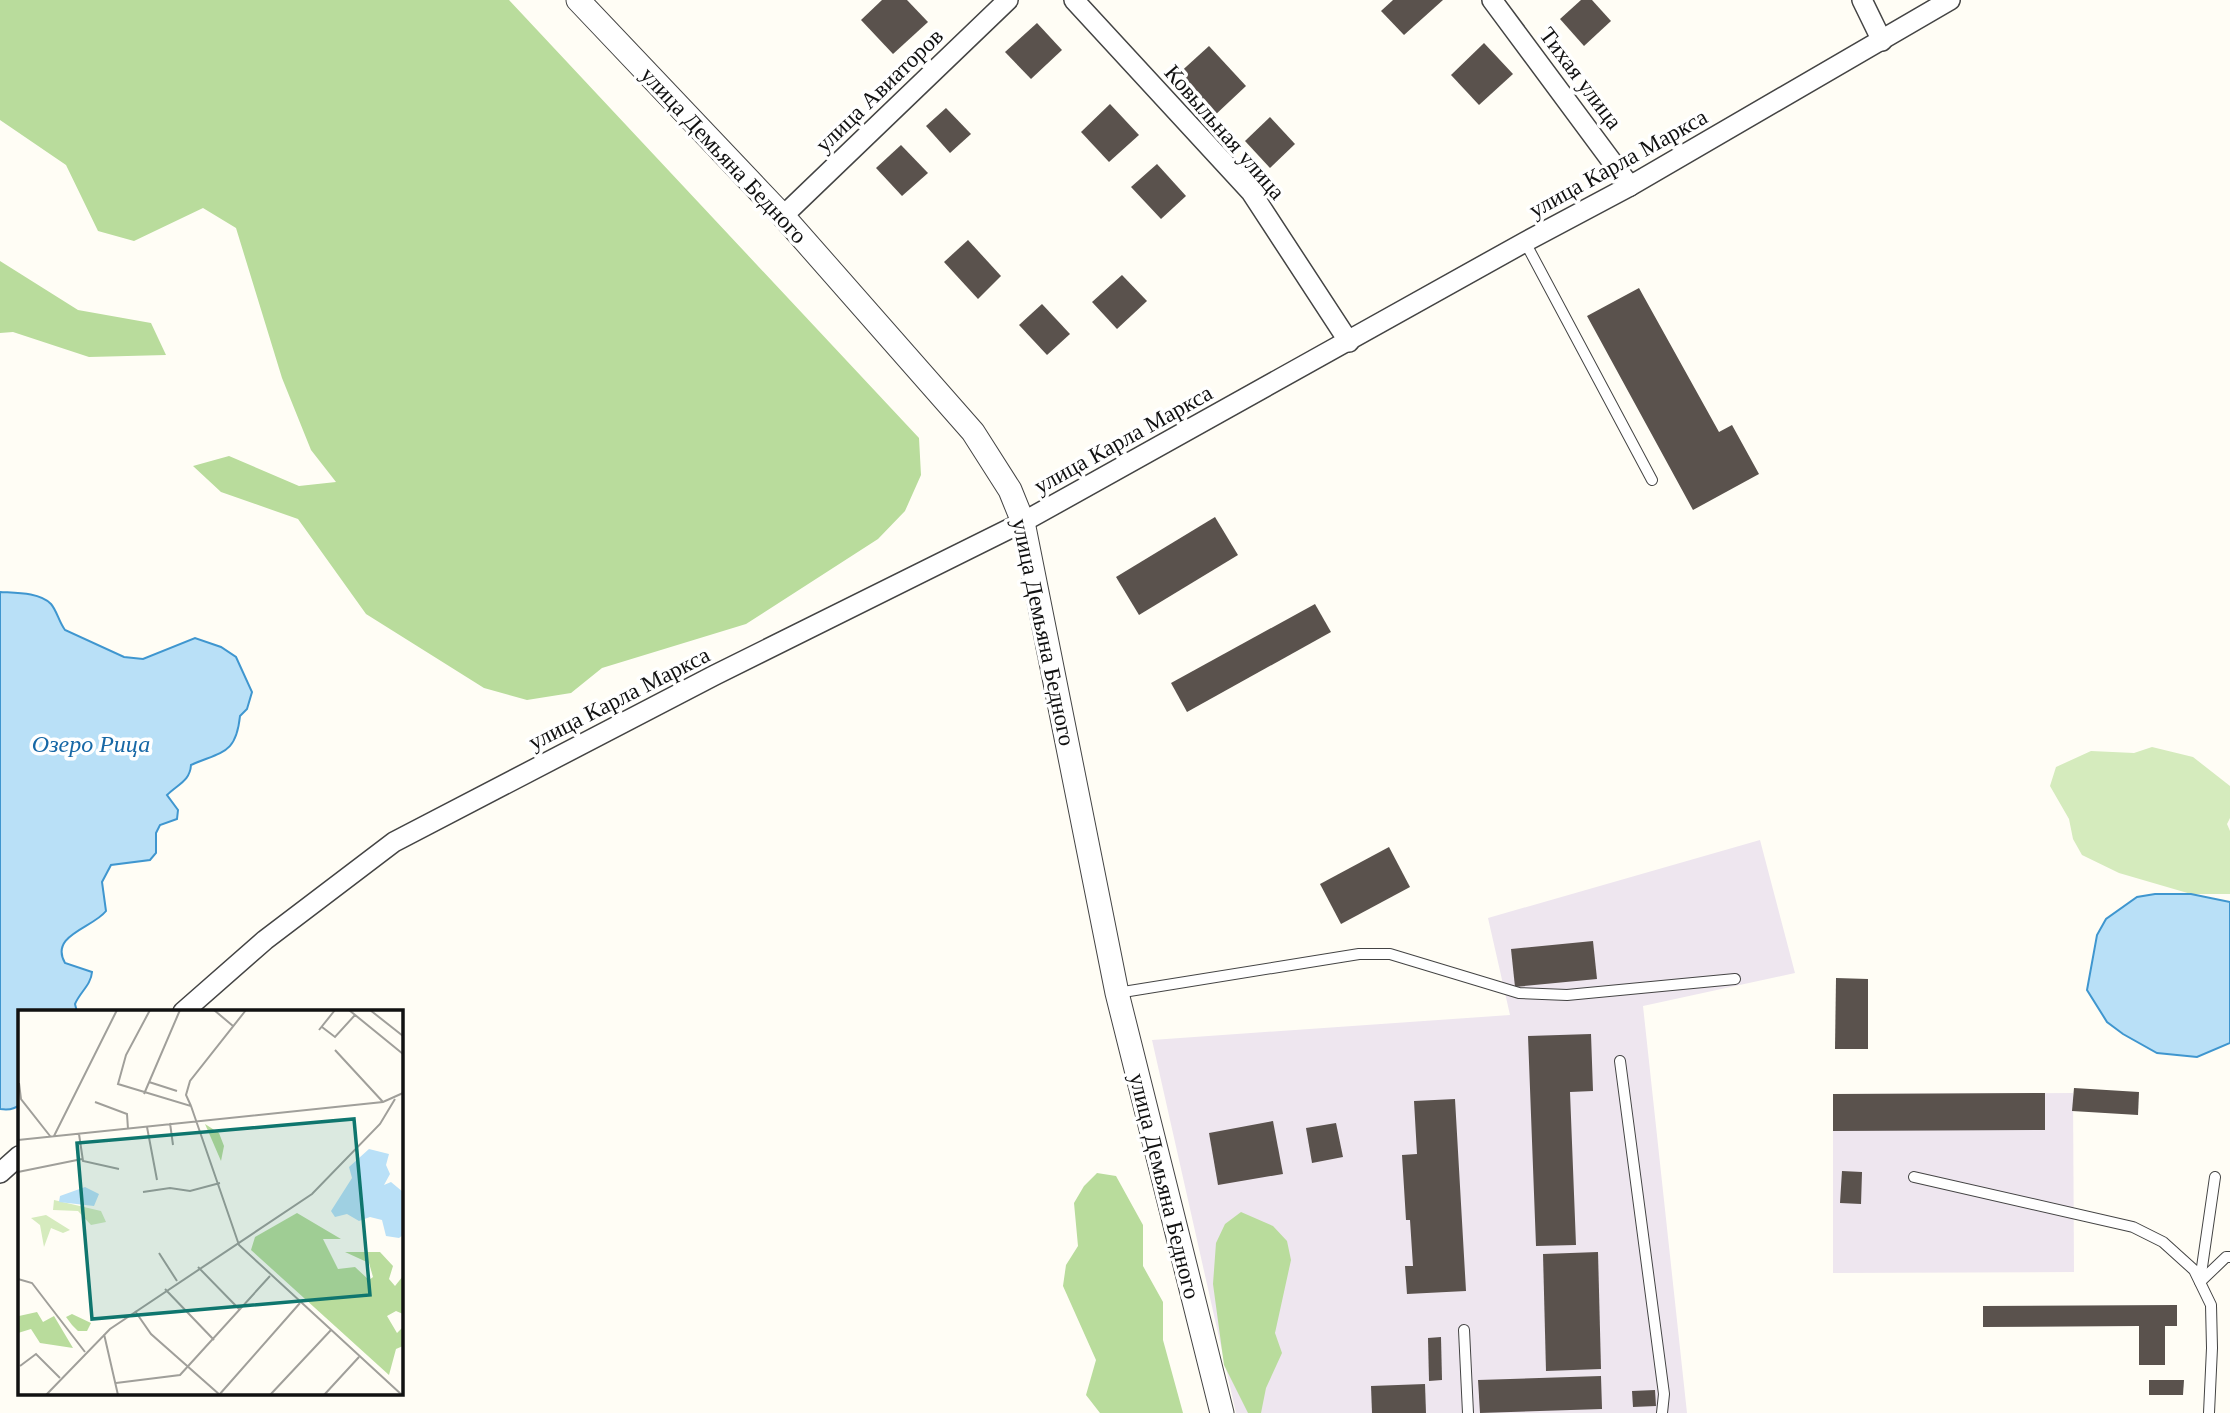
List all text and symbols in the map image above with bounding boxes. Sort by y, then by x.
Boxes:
street label: улица Авиаторов [811,23,948,157]
street label: Тихая улица [1534,23,1627,134]
street label: Ковыльная улица [1160,60,1290,205]
street label: улица Демьяна Бедного [636,62,812,249]
street label: улица Карла Маркса [1525,104,1712,223]
street label: улица Карла Маркса [1030,380,1217,499]
street label: улица Демьяна Бедного [1007,516,1080,748]
street label: улица Карла Маркса [525,642,714,755]
water label: Озеро Рица [32,731,150,757]
inset map [18,1010,402,1396]
street label: улица Демьяна Бедного [1124,1071,1205,1302]

